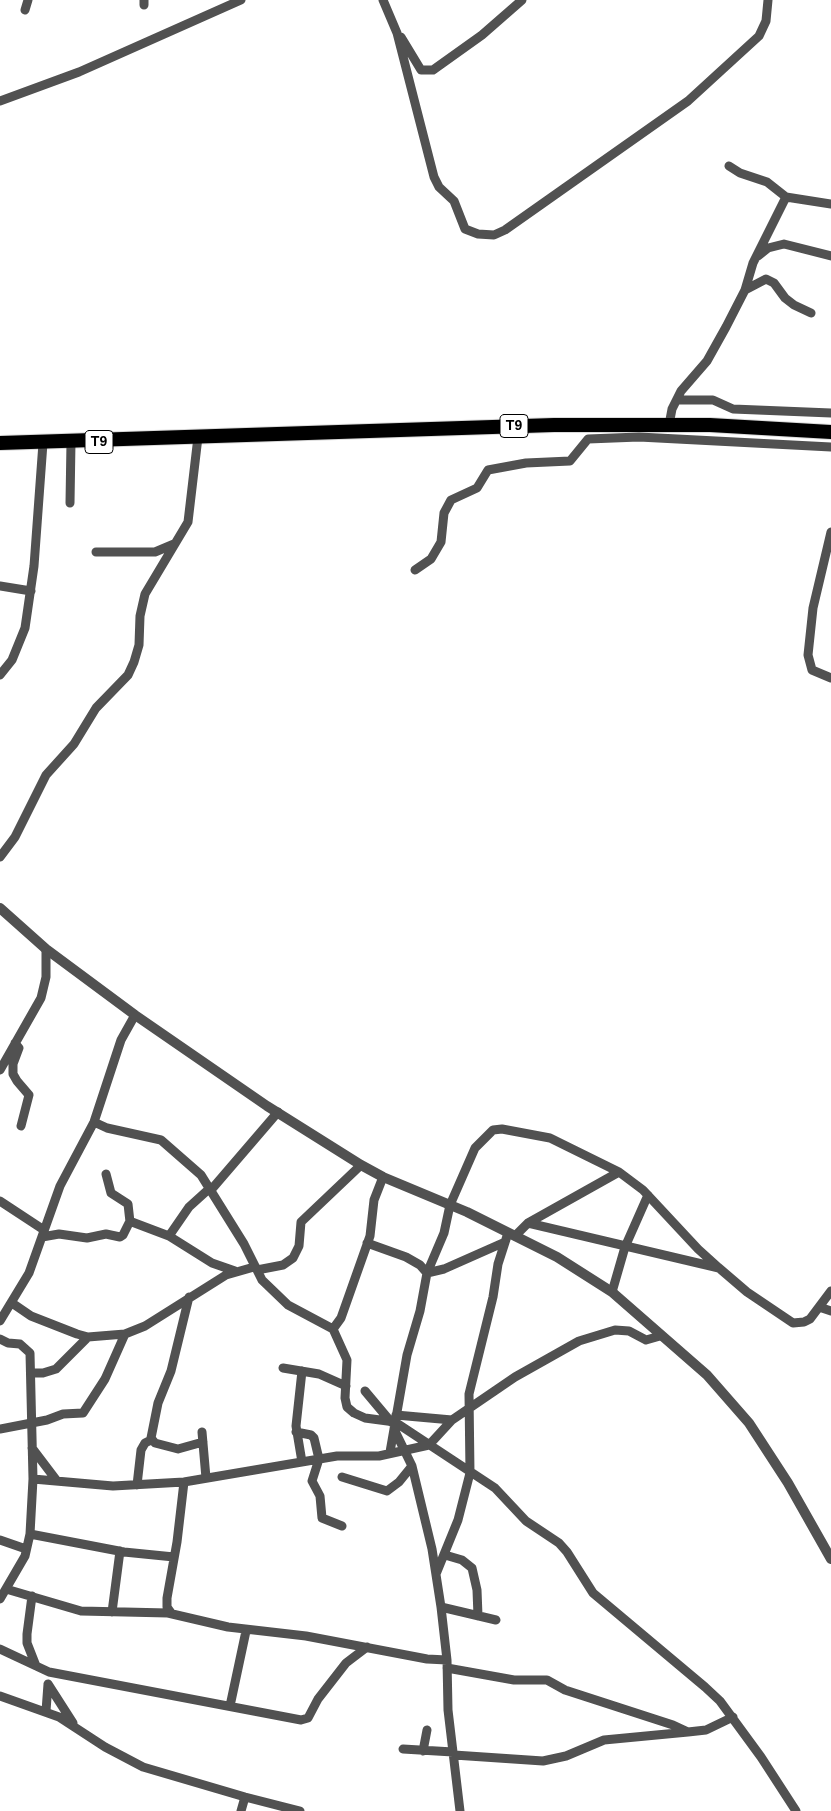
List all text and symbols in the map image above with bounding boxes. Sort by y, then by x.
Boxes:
road number: T9 [500,414,528,438]
road number: T9 [85,431,113,454]

